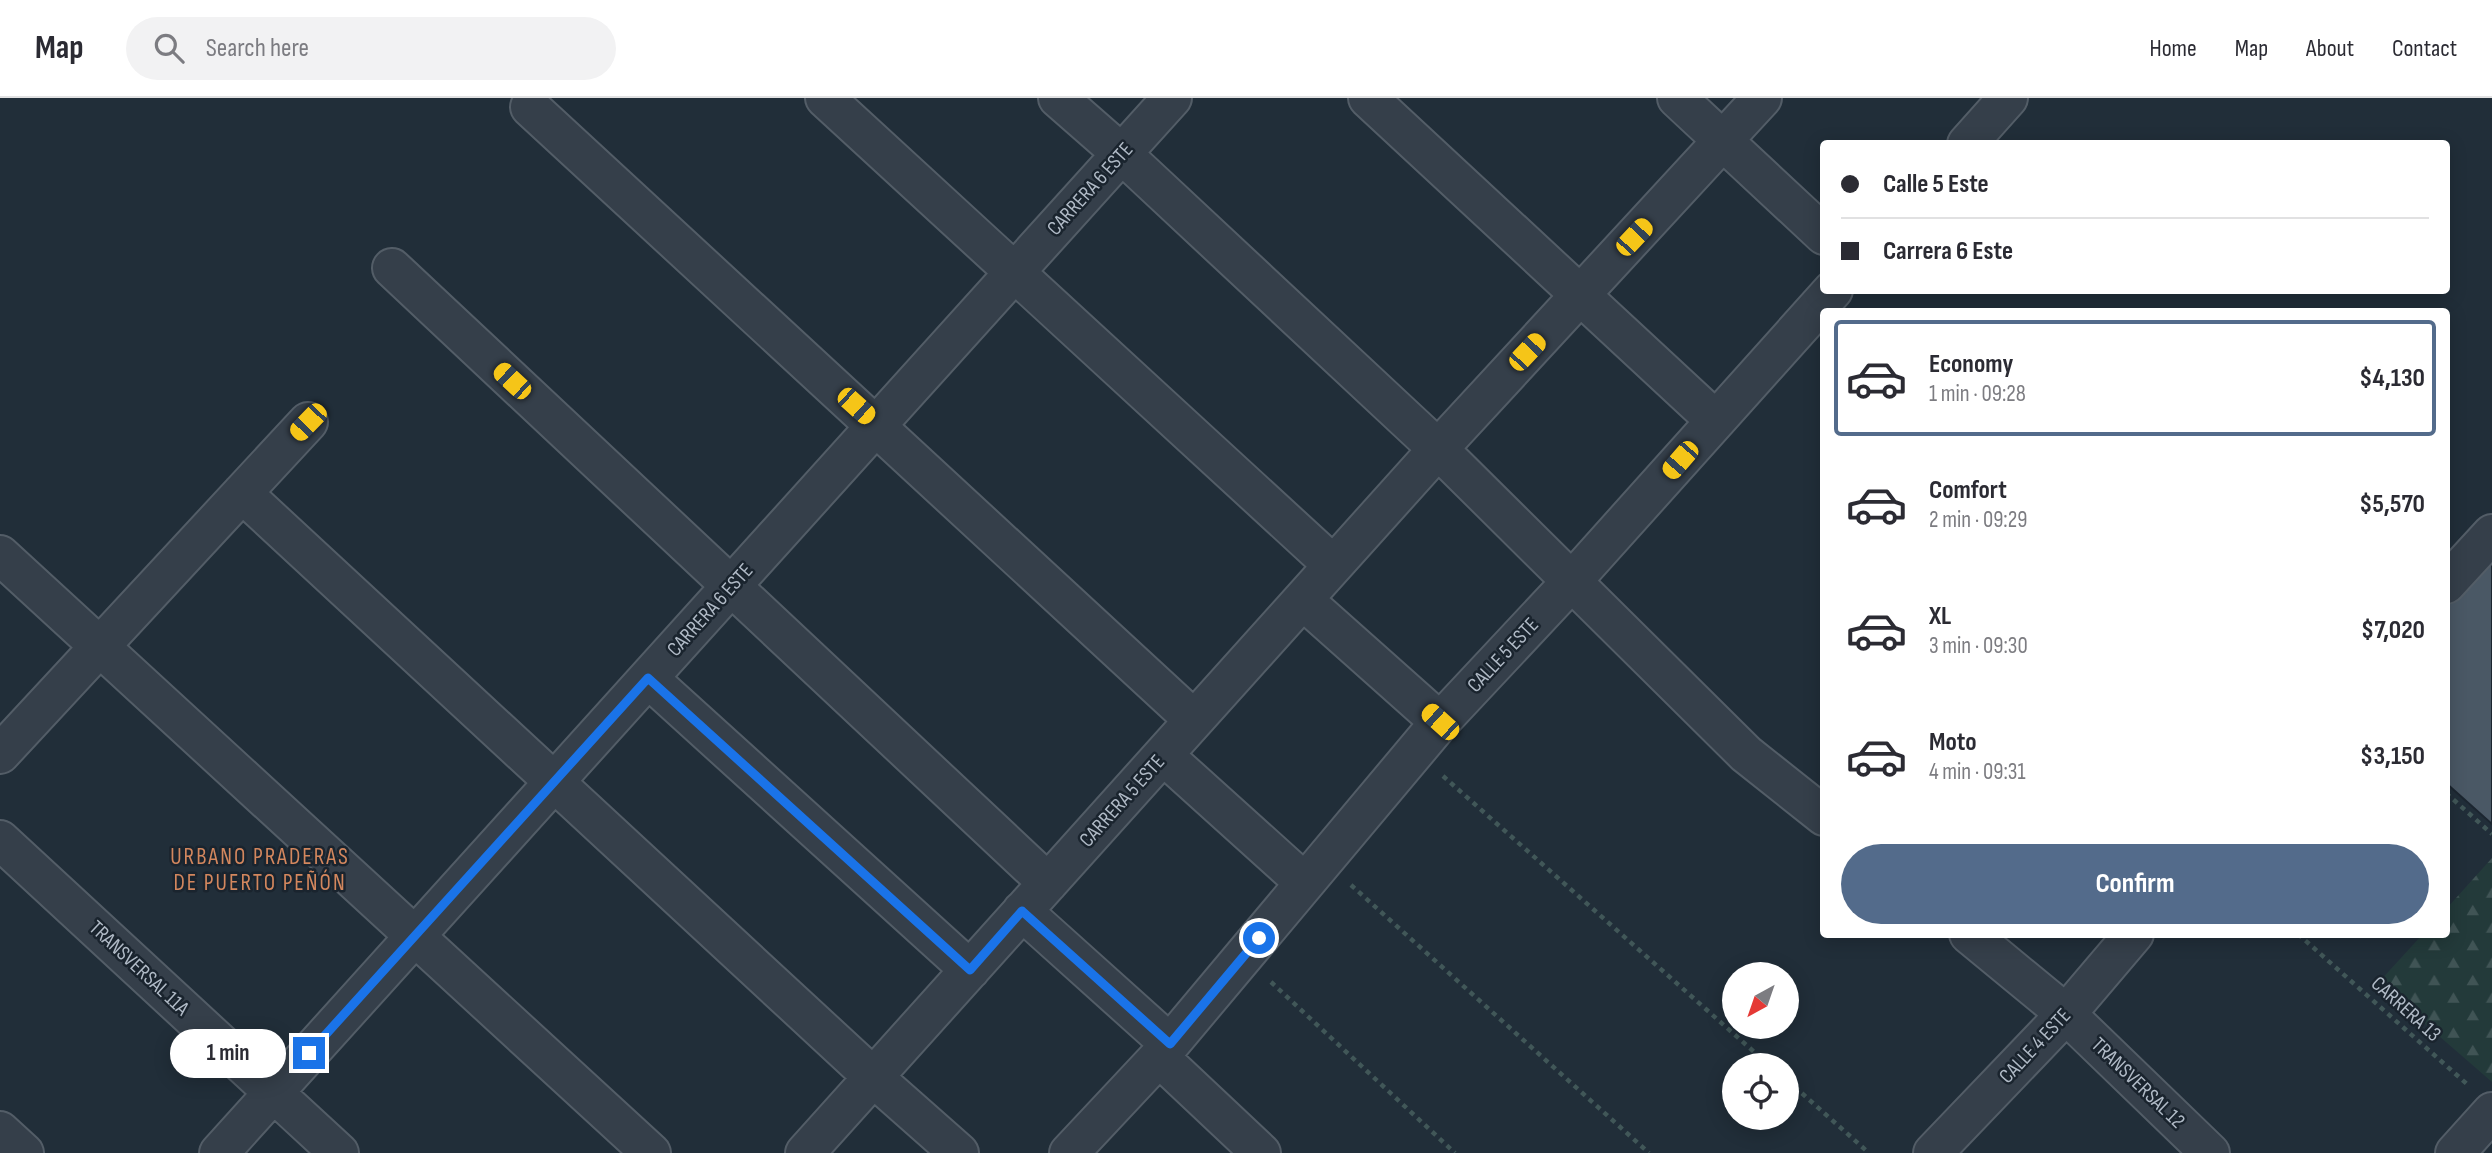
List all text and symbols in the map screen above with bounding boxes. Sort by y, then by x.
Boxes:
search box [126,17,616,80]
text: Map [35,28,84,68]
icon: search [150,29,188,67]
text: Search here [206,33,309,64]
text: Home [2149,34,2197,63]
text: Map [2235,34,2268,63]
text: About [2306,34,2354,63]
text: Contact [2392,34,2457,63]
street label: CARRERA 6 ESTE [1042,137,1138,241]
text: Calle 5 Este [1883,169,1989,200]
car [1612,214,1657,260]
text: Carrera 6 Este [1883,236,2013,267]
car [1505,329,1550,375]
icon: car [1845,347,1908,410]
text: Economy [1929,349,2013,380]
car [490,359,535,403]
text: $4,130 [2359,363,2425,394]
text: 1 min · 09:28 [1929,380,2026,408]
car [834,384,879,428]
car [286,400,331,444]
car [1659,437,1702,483]
icon: car [1845,473,1908,536]
text: Comfort [1929,475,2007,506]
text: $5,570 [2359,489,2425,520]
text: 2 min · 09:29 [1929,506,2027,534]
street label: CARRERA 6 ESTE [662,558,758,662]
icon: car [1845,599,1908,662]
text: XL [1929,601,1951,632]
street label: CALLE 5 ESTE [1462,612,1544,698]
text: $7,020 [2361,615,2425,646]
text: 3 min · 09:30 [1929,632,2028,660]
car [1418,700,1463,744]
icon: car [1845,725,1908,788]
text: Moto [1929,727,1977,758]
text: $3,150 [2360,741,2425,772]
street label: CARRERA 5 ESTE [1074,750,1170,852]
text: 4 min · 09:31 [1929,758,2026,786]
district label: URBANO PRADERAS DE PUERTO PEÑÓN [170,843,350,897]
button: Confirm [1841,844,2429,924]
street label: TRANSVERSAL 11A [84,915,195,1021]
route start [1243,922,1275,954]
north arrow [1722,962,1799,1040]
map controls [1722,962,1799,1130]
street label: CARRERA 13 [2366,971,2446,1047]
street label: CALLE 4 ESTE [1994,1003,2076,1089]
callout: 1 min [169,1028,284,1077]
street label: TRANSVERSAL 12 [2086,1032,2190,1134]
route end [293,1037,325,1069]
text: 1 min [207,1039,249,1067]
button: locate [1722,1053,1799,1130]

